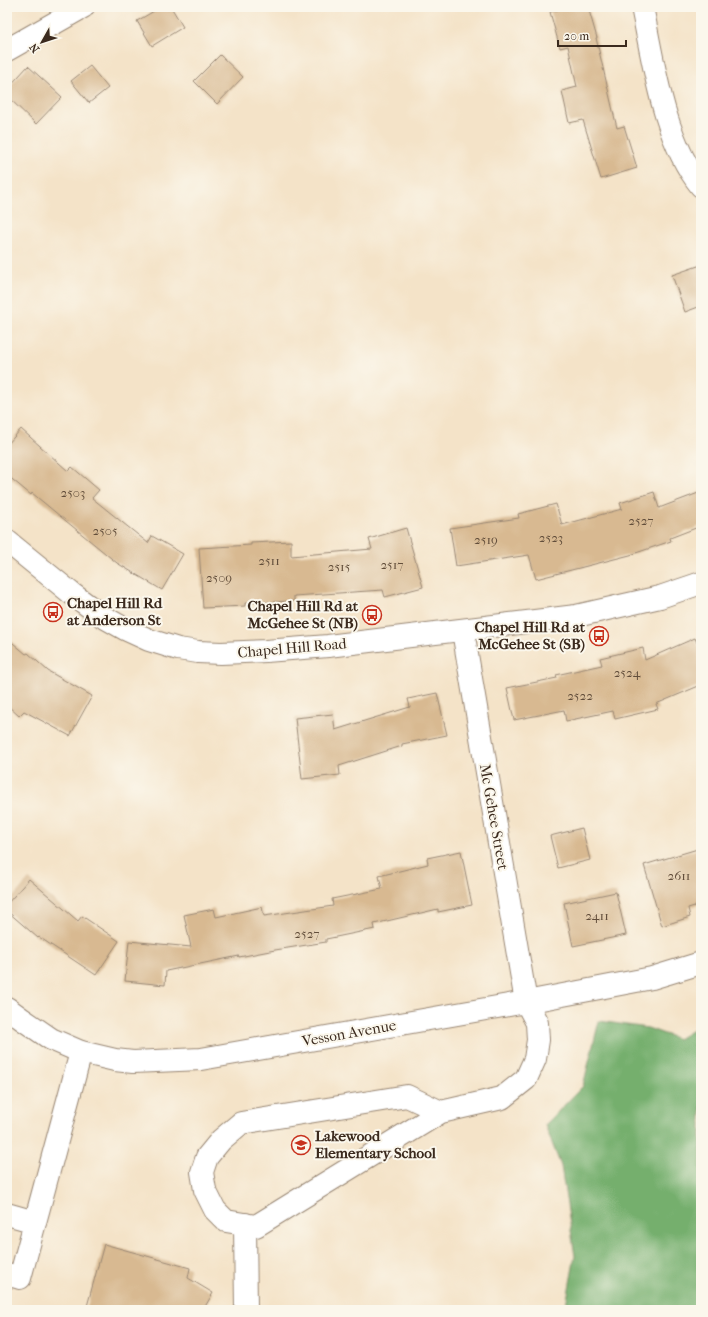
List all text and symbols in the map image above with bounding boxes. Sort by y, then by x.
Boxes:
north arrow [22,22,62,62]
scale bar [558,22,626,48]
text: 20 m [564,29,589,43]
text: N [27,40,42,55]
house number: 2503 [61,485,85,500]
house number: 2527 [628,513,654,528]
house number: 2505 [92,523,118,538]
house number: 2523 [539,530,563,545]
house number: 2519 [474,532,498,547]
house number: 2511 [258,553,280,568]
house number: 2517 [380,557,404,572]
house number: 2515 [328,559,351,574]
house number: 2509 [206,570,232,585]
place label: Chapel Hill Rd at Anderson St [67,594,163,629]
place label: Chapel Hill Rd at McGehee St (NB) [247,597,359,632]
bus stop icon: Chapel Hill Rd at Anderson St [42,601,64,623]
bus stop icon: Chapel Hill Rd at McGehee St (NB) [361,604,383,626]
place label: Chapel Hill Rd at McGehee St (SB) [474,618,586,653]
bus stop icon: Chapel Hill Rd at McGehee St (SB) [588,625,610,647]
street label: Chapel Hill Road [237,634,348,662]
house number: 2524 [614,665,641,680]
house number: 2522 [567,688,593,703]
street label: Mc Gehee Street [476,763,512,872]
house number: 2611 [668,868,690,883]
house number: 2411 [585,908,609,923]
house number: 2527 [294,926,320,941]
street label: Vesson Avenue [300,1016,398,1050]
place label: Lakewood Elementary School [315,1127,437,1162]
school or university icon: Lakewood Elementary School [290,1134,312,1156]

